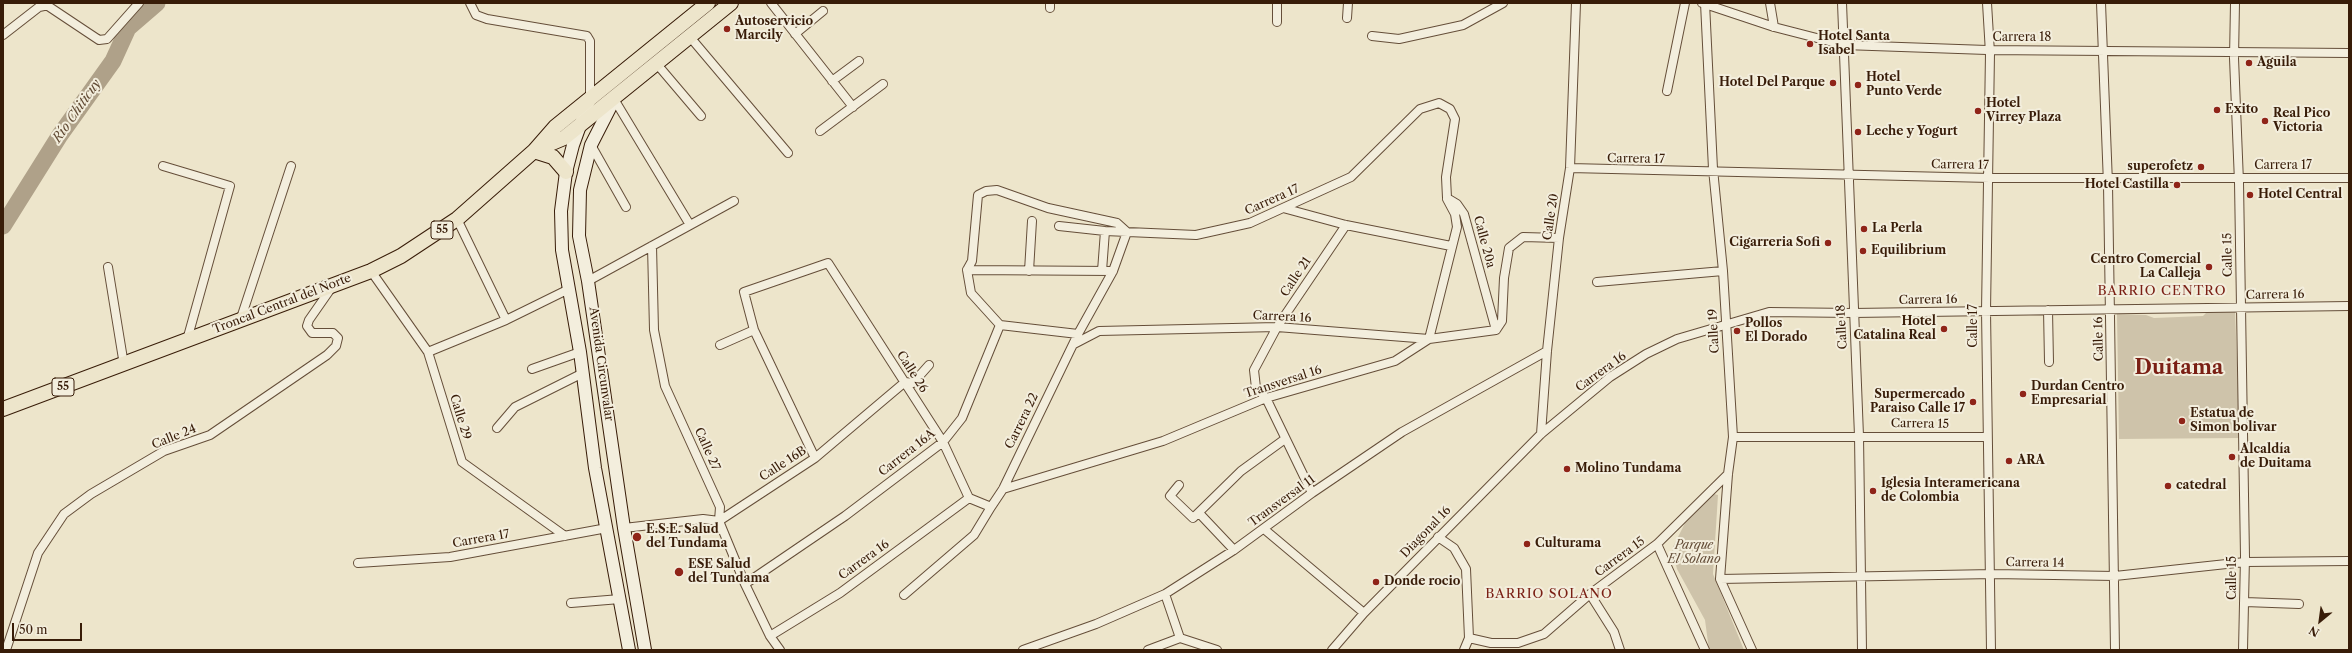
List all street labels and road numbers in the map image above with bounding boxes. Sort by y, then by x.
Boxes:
street label: Carrera 18 [1993,31,2051,45]
street label: Carrera 17 [1607,151,1665,167]
street label: Carrera 17 [1931,157,1989,173]
street label: Carrera 17 [2254,159,2312,173]
street label: Carrera 17 [1243,182,1301,218]
street label: Calle 20 [1540,193,1562,241]
street label: Calle 20a [1470,214,1498,270]
road number: 55 [431,221,453,239]
street label: Calle 15 [2220,233,2236,277]
street label: Calle 21 [1278,254,1314,300]
street label: Troncal Central del Norte [211,271,353,337]
street label: Carrera 16 [2245,287,2305,303]
street label: Carrera 16 [1898,292,1958,308]
street label: Calle 18 [1834,304,1850,350]
street label: Calle 17 [1967,304,1981,348]
street label: Avenida Circunvalar [586,306,616,422]
street label: Carrera 16 [1252,308,1312,326]
street label: Calle 19 [1706,308,1722,354]
street label: Calle 16 [2091,317,2107,361]
street label: Calle 26 [893,349,931,395]
street label: Carrera 16 [1573,349,1629,395]
street label: Transversal 16 [1242,363,1324,401]
road number: 55 [52,378,74,396]
street label: Carrera 22 [1002,391,1042,451]
street label: Calle 29 [446,393,474,441]
street label: Carrera 15 [1891,416,1949,432]
street label: Calle 24 [150,422,198,452]
street label: Calle 27 [691,425,723,473]
street label: Carrera 16A [876,426,938,480]
street label: Calle 16B [757,444,809,484]
street label: Transversal 11 [1246,472,1318,530]
street label: Diagonal 16 [1398,503,1454,561]
street label: Carrera 17 [451,527,511,551]
street label: Carrera 15 [1592,534,1648,580]
street label: Carrera 16 [836,537,892,583]
street label: Carrera 14 [2005,555,2065,571]
street label: Calle 15 [2226,556,2240,600]

